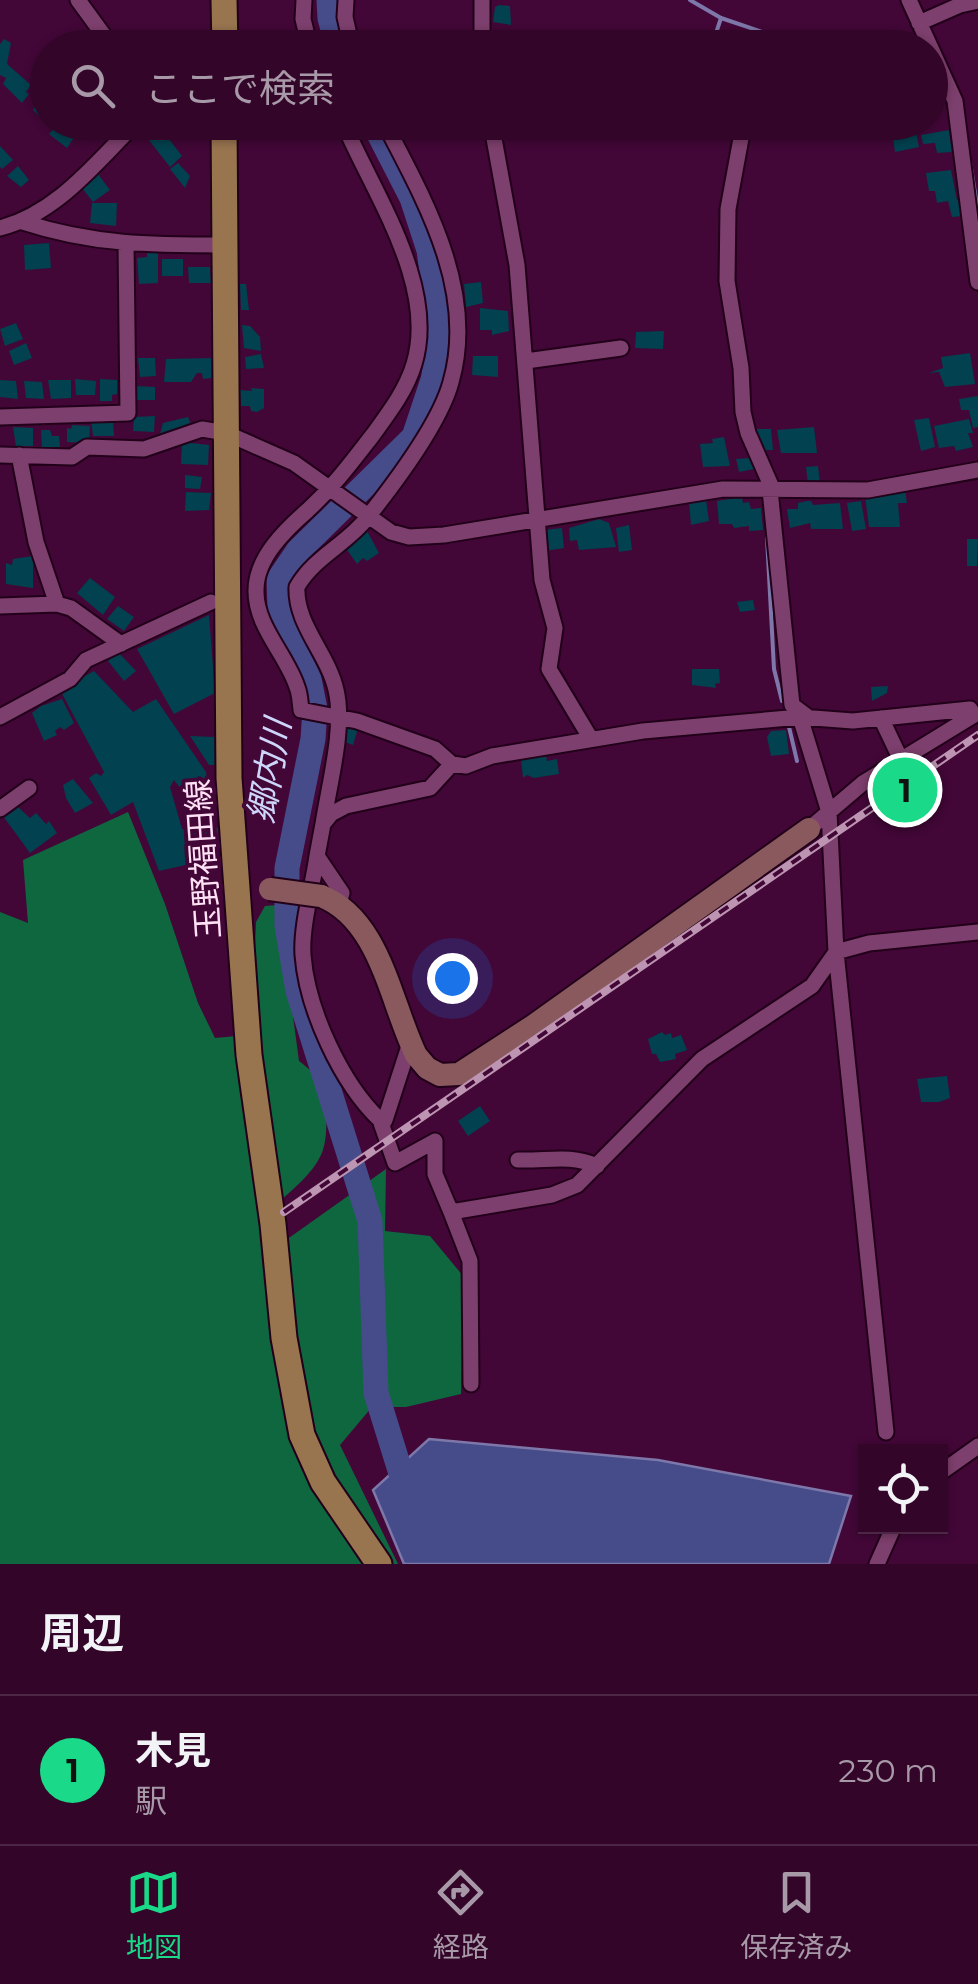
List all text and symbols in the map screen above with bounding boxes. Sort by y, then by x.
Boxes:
search box [30,30,948,140]
icon: search [65,58,120,113]
text: ここで検索 [145,65,335,112]
water label: 郷内川 [239,712,300,826]
pin: 1 [872,752,938,828]
street label: 玉野福田線 [178,778,228,940]
your location [427,953,478,1004]
map controls [858,1444,948,1534]
button: locate [858,1444,948,1534]
text: 周辺 [40,1607,124,1659]
text: 木見 [135,1727,211,1774]
text: 1 [66,1751,79,1790]
text: 230 m [838,1751,938,1790]
text: 駅 [135,1781,167,1820]
tab: 地図 [126,1865,182,1965]
tab: 経路 [433,1865,489,1965]
tab: 保存済み [740,1865,852,1965]

